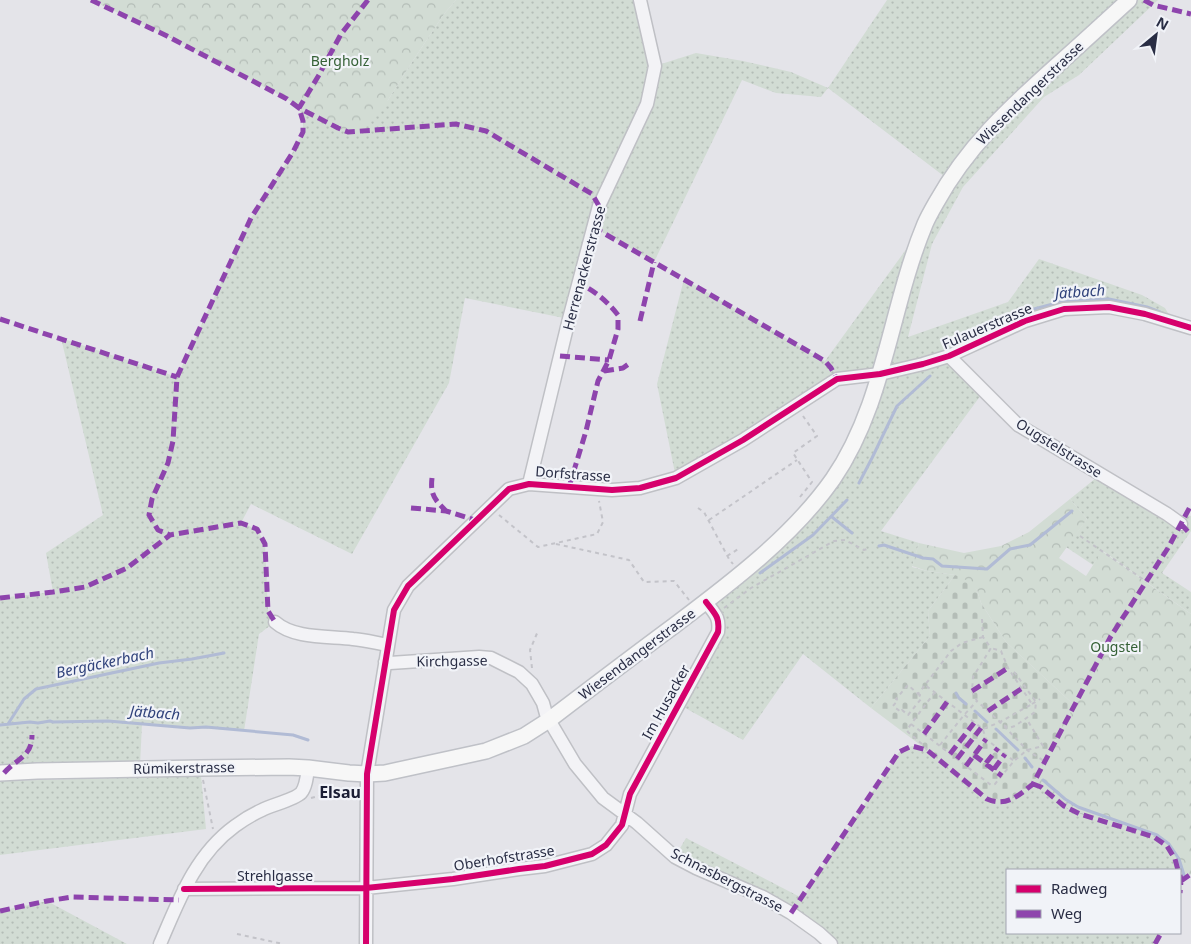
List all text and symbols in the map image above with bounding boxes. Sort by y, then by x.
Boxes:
north arrow [1131,10,1181,60]
text: N [1153,12,1172,34]
street label: Wiesendangerstrasse [972,37,1087,149]
park label: Bergholz [311,51,370,70]
street label: Herrenackerstrasse [558,203,609,332]
water label: Jätbach [1051,279,1106,303]
street label: Fulauerstrasse [939,298,1035,353]
street label: Ougstelstrasse [1013,414,1106,482]
street label: Dorfstrasse [535,461,612,486]
street label: Wiesendangerstrasse [574,603,699,704]
park label: Ougstel [1090,637,1142,656]
water label: Bergäckerbach [54,642,156,682]
street label: Kirchgasse [416,650,488,671]
street label: Im Husacker [637,661,694,743]
water label: Jätbach [126,700,181,724]
street label: Rümikerstrasse [133,757,235,778]
district label: Elsau [319,781,361,803]
street label: Oberhofstrasse [452,840,556,875]
street label: Schnasbergstrasse [668,843,787,916]
street label: Strehlgasse [237,866,313,885]
legend [1006,869,1181,934]
text: Radweg [1051,878,1107,898]
text: Weg [1051,903,1082,923]

